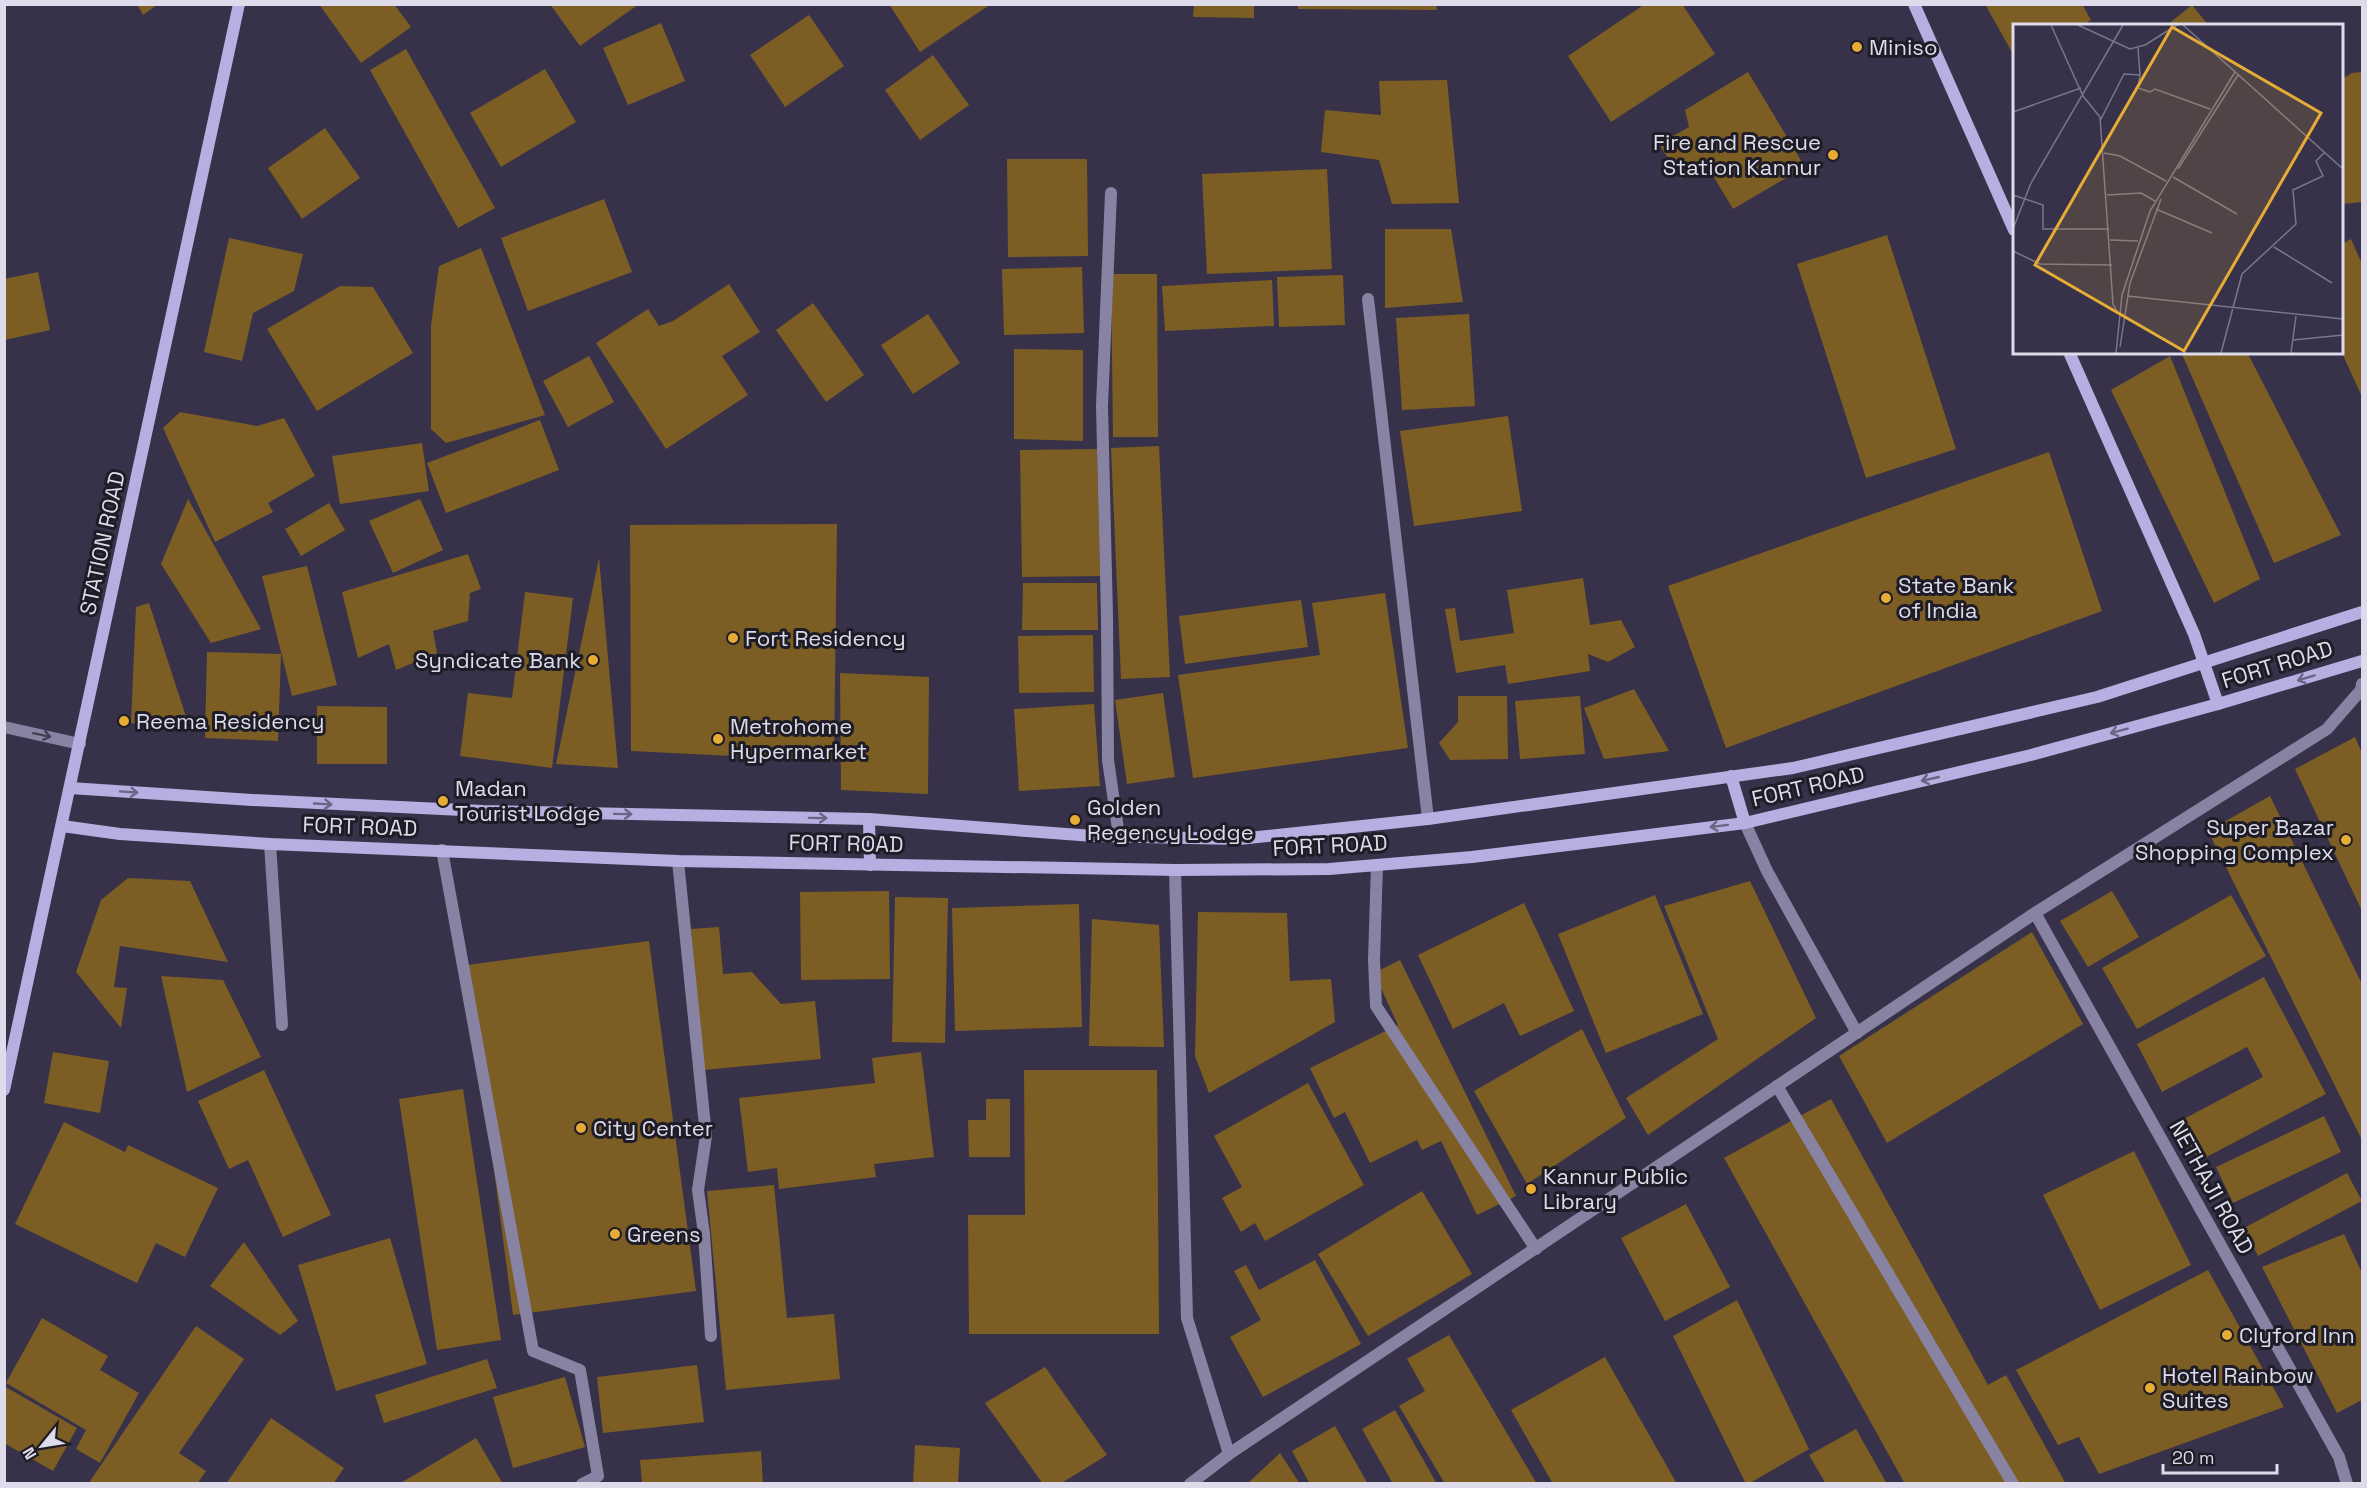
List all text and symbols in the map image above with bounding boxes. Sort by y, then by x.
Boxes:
inset map [2013,24,2343,354]
place label: Miniso [1869,33,1938,61]
marker: Miniso [1850,40,1864,54]
place label: Fire and Rescue Station Kannur [1653,128,1821,181]
marker: Fire and Rescue Station Kannur [1826,148,1840,162]
street label: STATION ROAD [73,468,131,618]
place label: State Bank of India [1898,571,2015,624]
marker: State Bank of India [1879,591,1893,605]
place label: Fort Residency [745,624,906,652]
marker: Fort Residency [726,631,740,645]
street label: FORT ROAD [2218,634,2336,694]
place label: Syndicate Bank [415,646,581,674]
marker: Syndicate Bank [586,653,600,667]
one-way arrow [2297,673,2316,684]
place label: Reema Residency [136,707,324,735]
place label: Metrohome Hypermarket [730,712,867,765]
marker: Reema Residency [117,714,131,728]
one-way arrow [2110,726,2129,737]
one-way arrow [33,730,52,742]
marker: Metrohome Hypermarket [711,732,725,746]
street label: FORT ROAD [1749,759,1867,813]
one-way arrow [1921,773,1940,785]
place label: Madan Tourist Lodge [455,774,600,827]
one-way arrow [118,787,138,798]
place label: Golden Regency Lodge [1087,793,1254,846]
marker: Madan Tourist Lodge [436,794,450,808]
one-way arrow [313,798,333,809]
one-way arrow [613,808,633,820]
street label: FORT ROAD [302,810,418,842]
one-way arrow [808,812,827,824]
marker: Golden Regency Lodge [1068,813,1082,827]
place label: Super Bazar Shopping Complex [2135,813,2334,866]
one-way arrow [1710,821,1730,832]
street label: FORT ROAD [788,828,904,858]
street label: FORT ROAD [1272,828,1388,862]
marker: Super Bazar Shopping Complex [2339,833,2353,847]
place label: City Center [593,1114,713,1142]
street label: NETHAJI ROAD [2164,1115,2260,1259]
marker: City Center [574,1121,588,1135]
place label: Kannur Public Library [1543,1162,1688,1215]
marker: Kannur Public Library [1524,1182,1538,1196]
place label: Greens [627,1220,701,1248]
marker: Greens [608,1227,622,1241]
place label: Clyford Inn [2239,1321,2355,1349]
marker: Clyford Inn [2220,1328,2234,1342]
place label: Hotel Rainbow Suites [2162,1361,2314,1414]
marker: Hotel Rainbow Suites [2143,1381,2157,1395]
north arrow [12,1416,72,1476]
scale bar [2163,1437,2277,1475]
text: N [18,1443,41,1463]
text: 20 m [2172,1446,2215,1469]

